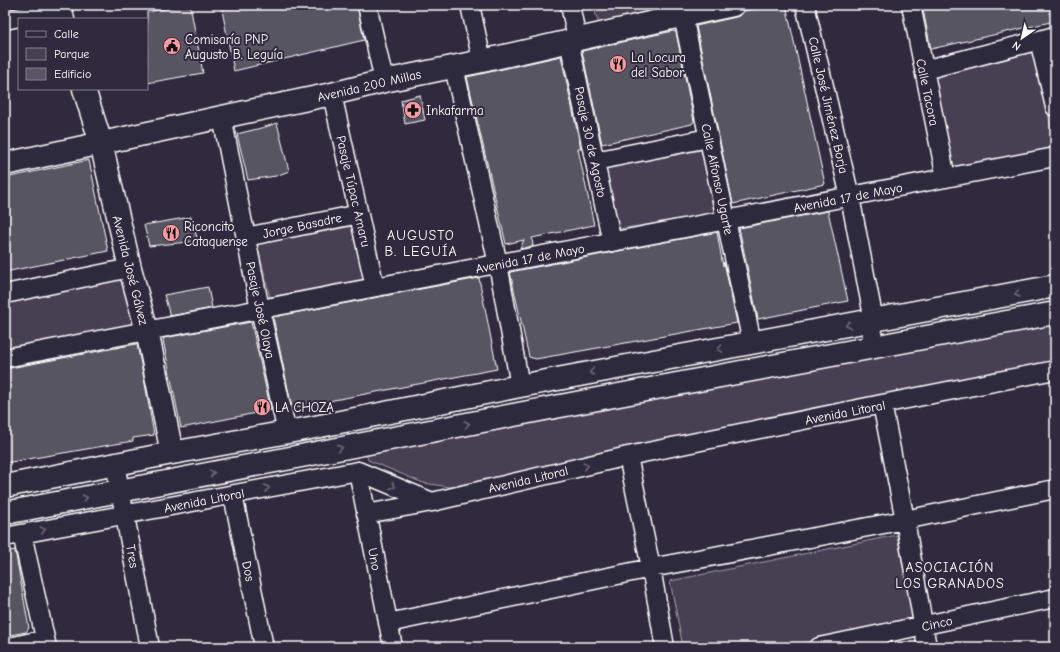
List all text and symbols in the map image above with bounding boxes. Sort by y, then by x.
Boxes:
legend [18,18,148,90]
north arrow [1002,18,1042,58]
text: Calle [54,27,79,41]
place label: Comisaría PNP Augusto B. Leguía [185,32,283,62]
street label: Calle José Jiménez Borja [805,35,852,175]
public building icon: Comisaría PNP Augusto B. Leguía [162,36,182,56]
text: N [1010,38,1023,53]
text: Parque [54,47,89,61]
place label: La Locura del Sabor [631,50,686,80]
restaurant icon: La Locura del Sabor [608,54,628,74]
street label: Calle Tacora [913,57,942,127]
street label: Avenida 200 Millas [316,66,422,105]
text: Edificio [54,67,91,81]
street label: Pasaje 30 de Agosto [571,85,610,199]
pharmacy icon: Inkafarma [403,100,423,120]
place label: Inkafarma [426,103,484,118]
street label: Calle Alfonso Ugarte [698,122,737,237]
street label: Pasaje Túpac Amaru [333,134,374,248]
street label: Avenida 17 de Mayo [792,180,904,215]
street label: Jorge Basadre [261,210,344,241]
street label: Avenida José Gálvez [110,214,151,327]
place label: Riconcito Cataquense [184,219,248,249]
restaurant icon: Riconcito Cataquense [161,223,181,243]
district label: AUGUSTO B. LEGUÍA [384,227,458,260]
street label: Avenida 17 de Mayo [474,241,586,276]
street label: Pasaje José Olaya [243,260,278,360]
one-way arrow [1014,289,1020,297]
one-way arrow [845,321,851,329]
one-way arrow [717,344,723,353]
one-way arrow [589,368,595,376]
restaurant icon: LA CHOZA [252,397,272,417]
street label: Avenida Litoral [804,397,887,428]
place label: LA CHOZA [275,400,334,415]
one-way arrow [464,420,471,428]
one-way arrow [337,445,343,453]
one-way arrow [582,462,589,470]
street label: Avenida Litoral [487,463,569,496]
one-way arrow [209,469,215,478]
one-way arrow [389,481,396,489]
one-way arrow [264,484,270,493]
street label: Avenida Litoral [163,485,246,516]
one-way arrow [81,494,88,502]
one-way arrow [40,527,46,535]
street label: Tres [123,543,142,569]
street label: Uno [365,546,384,572]
district label: ASOCIACIÓN LOS GRANADOS [895,559,1005,592]
street label: Dos [239,560,258,583]
street label: Cinco [920,613,954,634]

